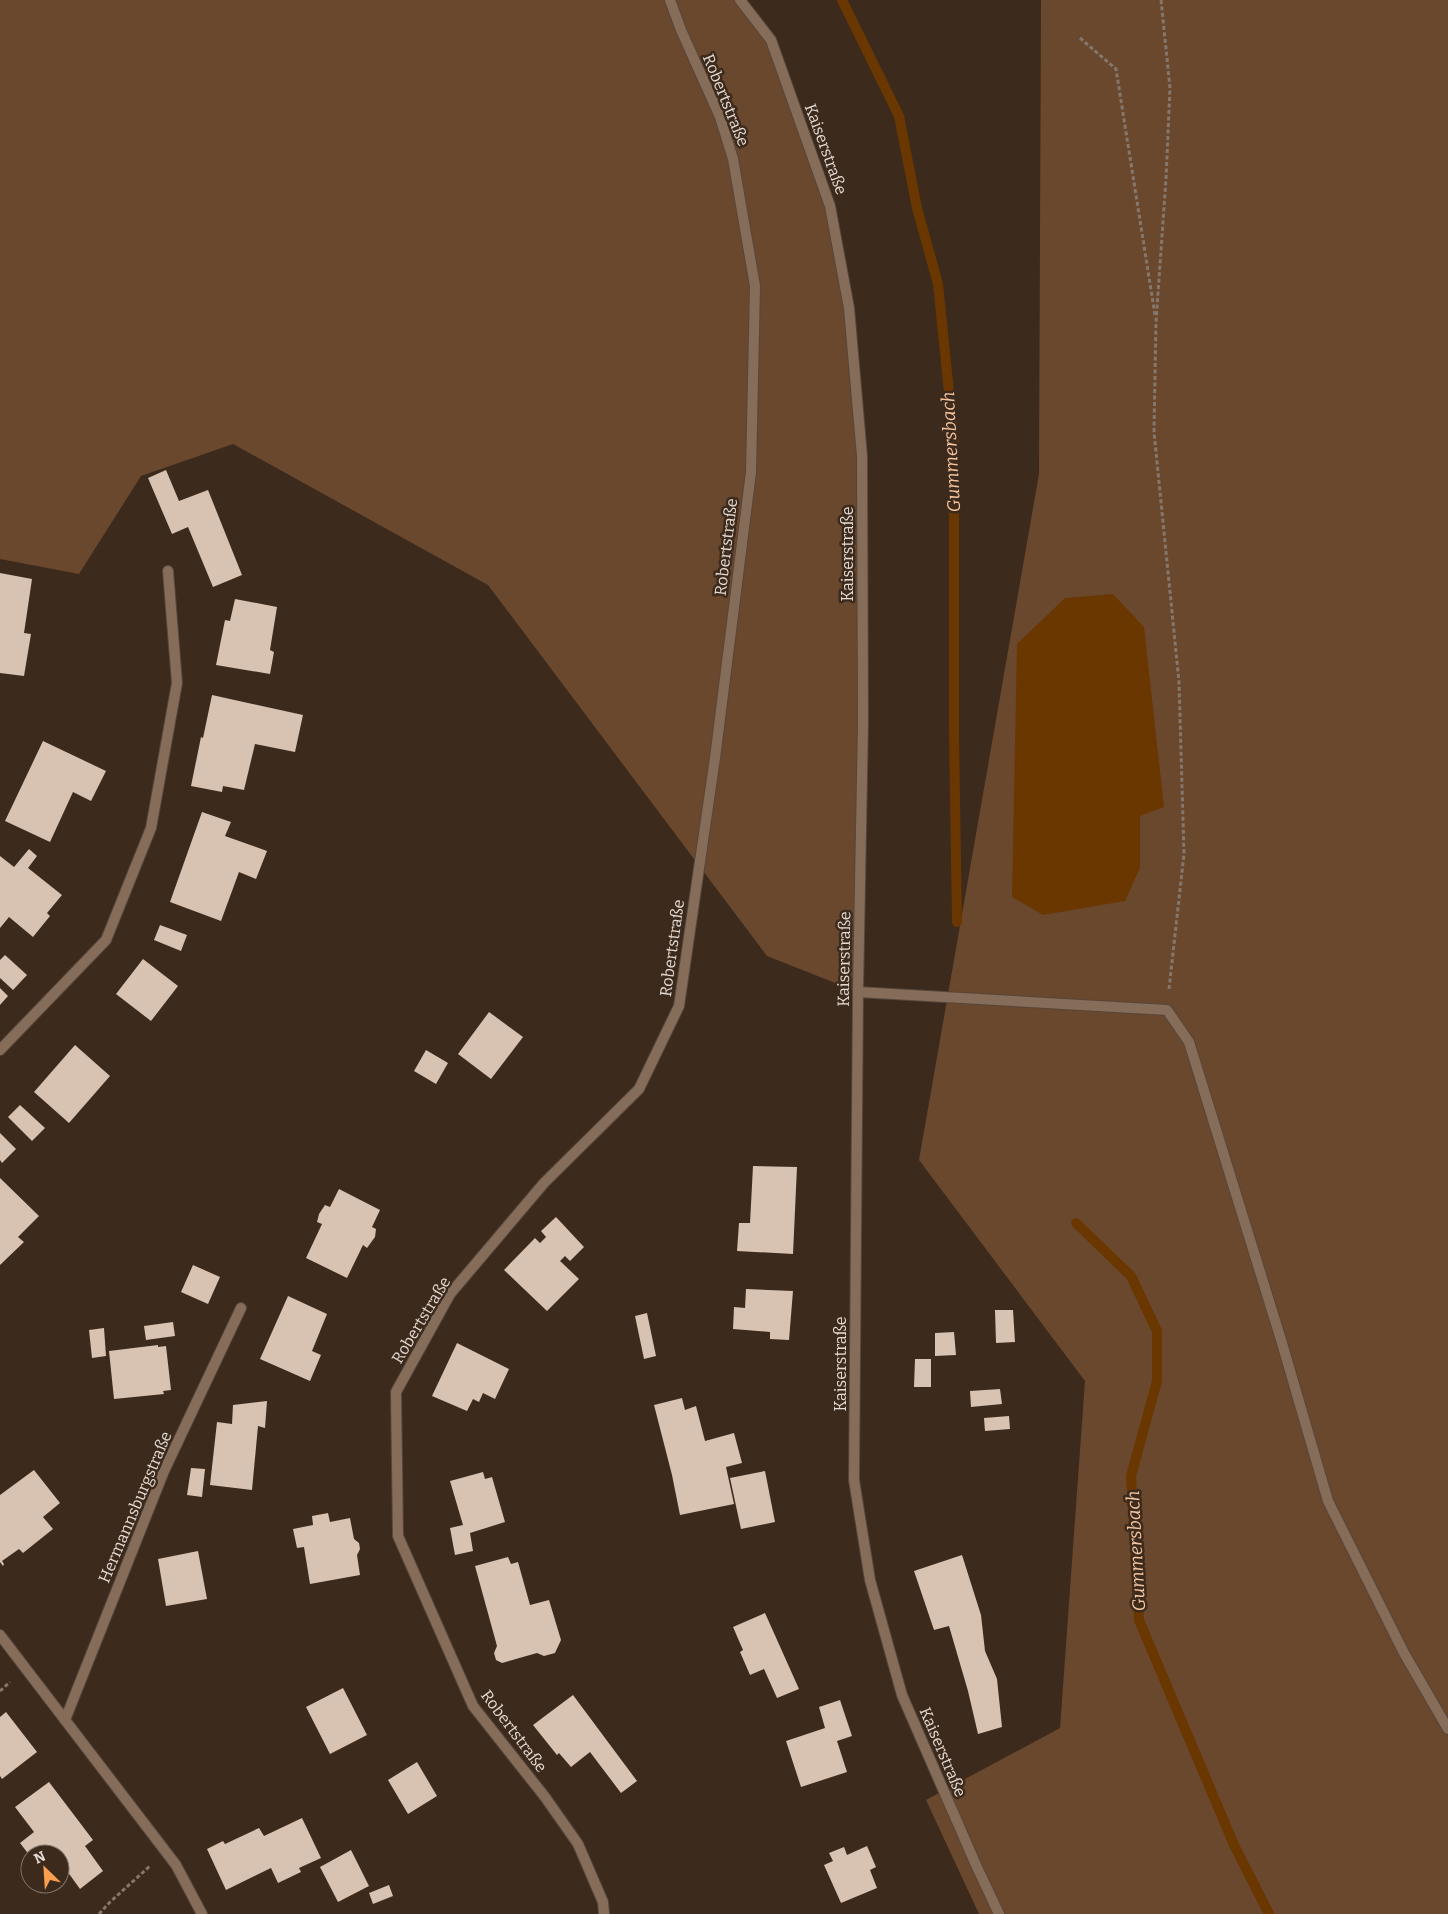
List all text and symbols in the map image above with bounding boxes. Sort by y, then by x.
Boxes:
street label: Robertstraße [699,51,753,149]
street label: Kaiserstraße [801,101,851,197]
water label: Gummersbach [937,391,965,513]
street label: Robertstraße [711,497,741,597]
street label: Kaiserstraße [838,506,857,602]
street label: Robertstraße [656,898,688,998]
street label: Kaiserstraße [834,911,854,1007]
street label: Robertstraße [388,1273,454,1367]
street label: Kaiserstraße [831,1316,850,1412]
street label: Hermannsburgstraße [95,1428,175,1586]
water label: Gummersbach [1122,1490,1150,1612]
street label: Robertstraße [477,1686,551,1776]
street label: Kaiserstraße [916,1704,970,1800]
north arrow [20,1844,70,1894]
text: N [31,1848,48,1868]

